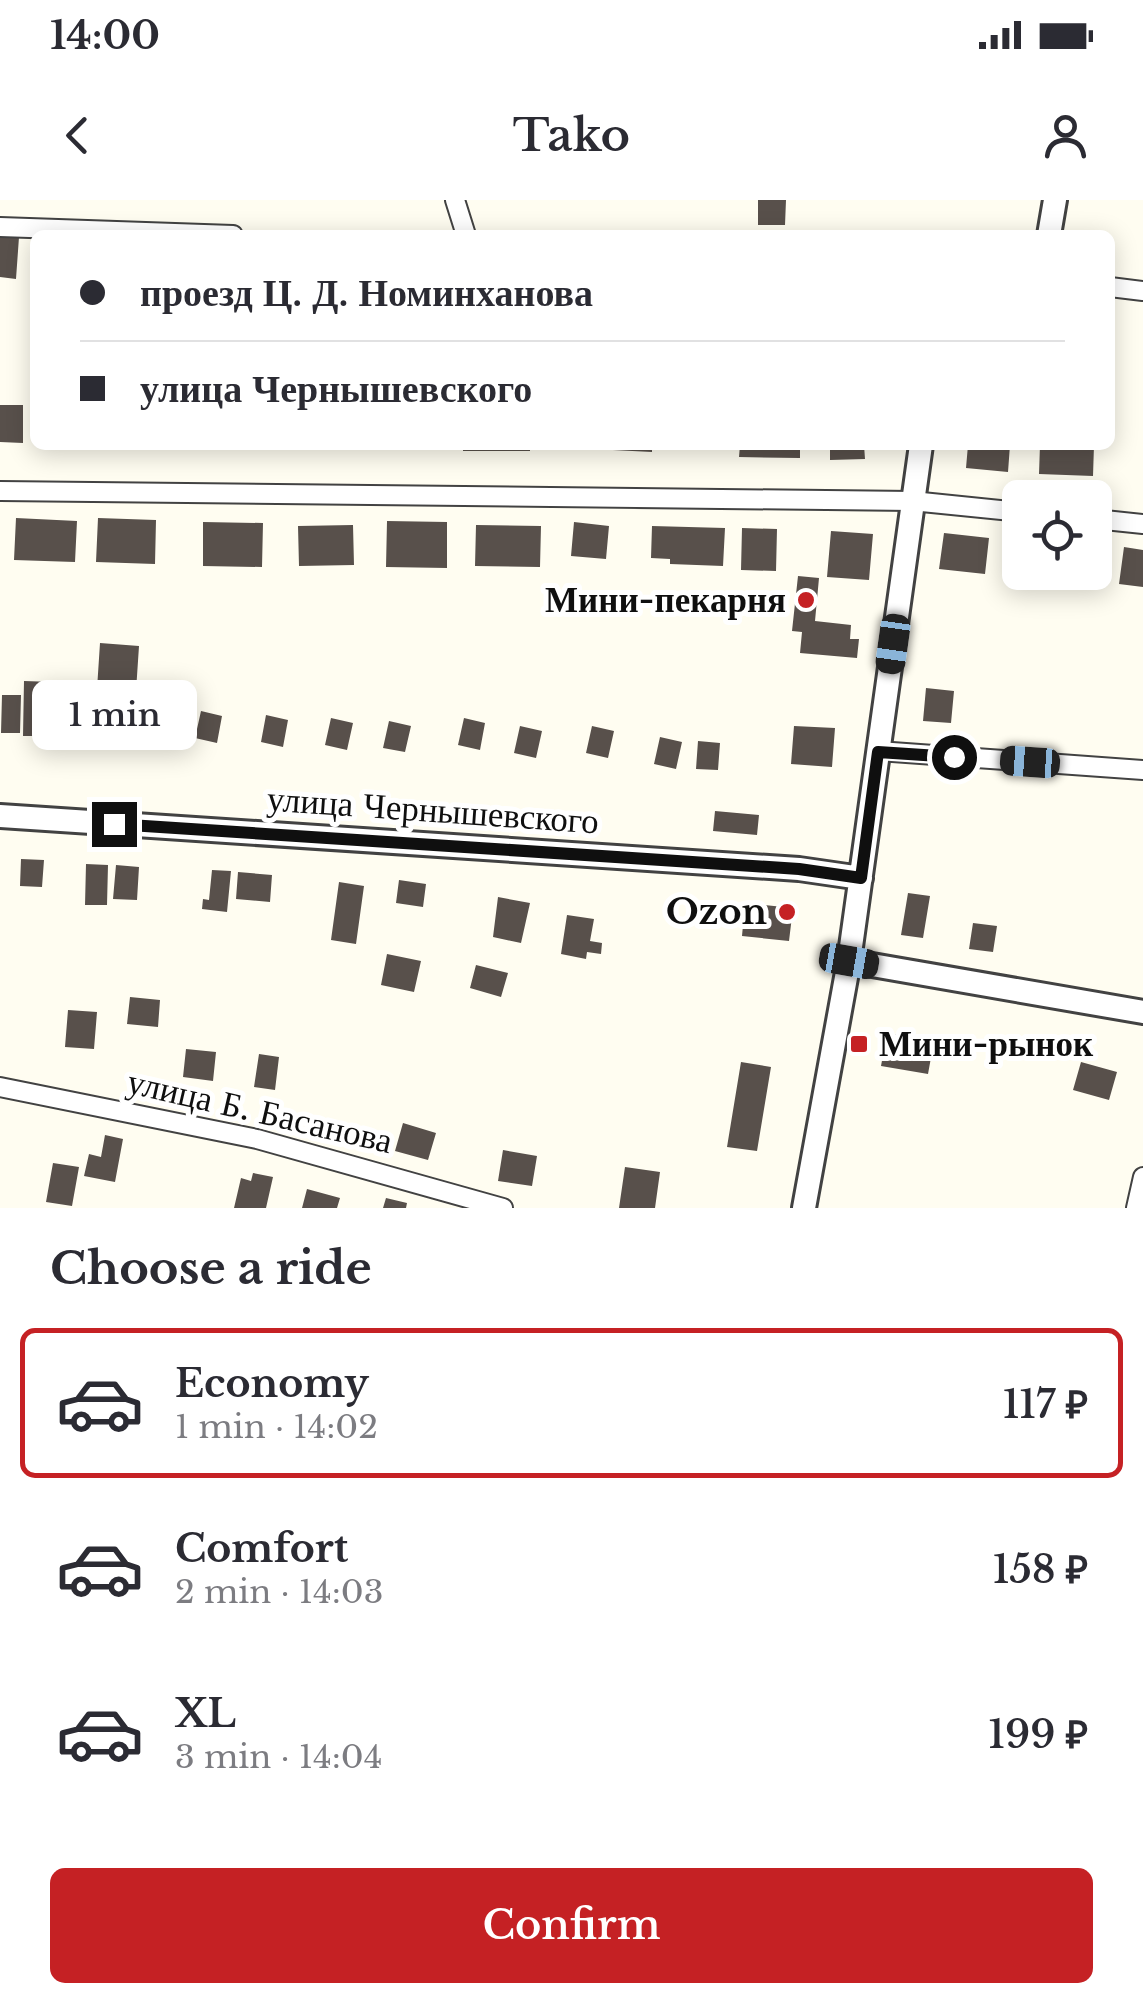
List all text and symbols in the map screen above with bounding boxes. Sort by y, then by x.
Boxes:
text: 14:00 [50,12,160,59]
text: Tako [513,107,630,163]
icon: back [50,108,105,163]
icon: person [1038,108,1093,163]
text: проезд Ц. Д. Номинханова [140,269,593,316]
text: улица Чернышевского [140,365,532,412]
map controls [1002,480,1112,590]
button: locate [1002,480,1112,590]
place label: Мини-пекарня [545,578,786,621]
marker: Мини-пекарня [795,589,817,611]
car [874,612,912,676]
callout: 1 min [32,679,196,749]
text: 1 min [68,695,161,735]
route start [932,735,977,780]
car [999,745,1061,779]
street label: улица Чернышевского [266,776,600,843]
route end [92,802,137,847]
place label: Ozon [666,890,767,933]
marker: Ozon [776,901,798,923]
car [817,941,881,981]
place label: Мини-рынок [879,1022,1094,1065]
marker: Мини-рынок [848,1033,870,1055]
street label: улица Б. Басанова [123,1059,397,1162]
text: Choose a ride [50,1240,372,1296]
icon: car [55,1358,145,1448]
text: Economy [175,1360,369,1407]
text: 117 ₽ [1003,1381,1088,1428]
text: 1 min · 14:02 [175,1407,378,1447]
icon: car [55,1523,145,1613]
text: Comfort [175,1525,348,1572]
text: 158 ₽ [993,1546,1088,1593]
text: 2 min · 14:03 [175,1572,383,1612]
icon: car [55,1688,145,1778]
text: XL [175,1690,236,1737]
text: 199 ₽ [988,1711,1088,1758]
text: 3 min · 14:04 [175,1737,382,1777]
button: Confirm [50,1868,1093,1983]

